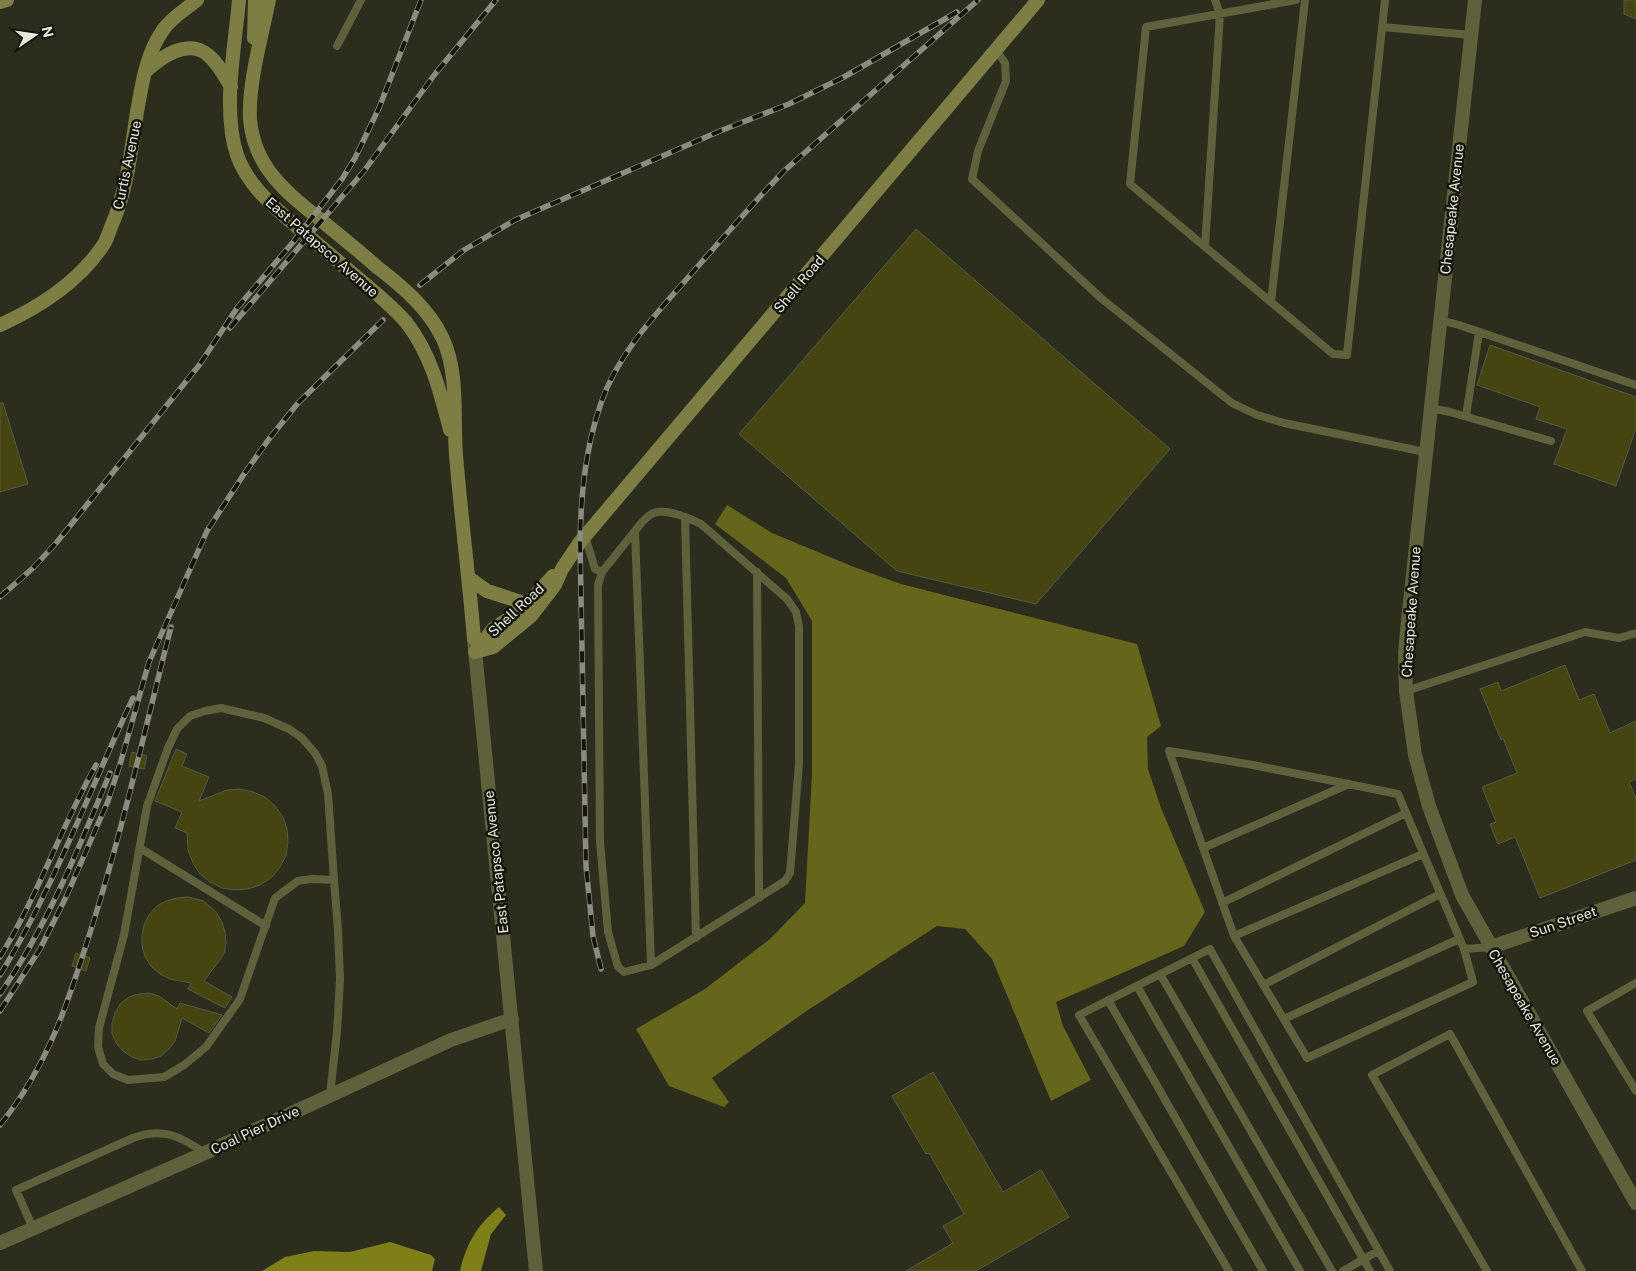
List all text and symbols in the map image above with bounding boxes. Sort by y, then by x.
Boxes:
north arrow [10,10,60,60]
text: N [39,25,57,39]
street label: Curtis Avenue [110,119,144,211]
street label: Chesapeake Avenue [1437,143,1467,275]
street label: East Patapsco Avenue [263,194,382,300]
street label: Shell Road [770,252,828,316]
street label: Chesapeake Avenue [1398,546,1424,678]
street label: Shell Road [485,580,547,640]
street label: East Patapsco Avenue [481,790,511,934]
street label: Sun Street [1527,903,1599,941]
street label: Chesapeake Avenue [1485,946,1565,1068]
street label: Coal Pier Drive [208,1103,302,1157]

